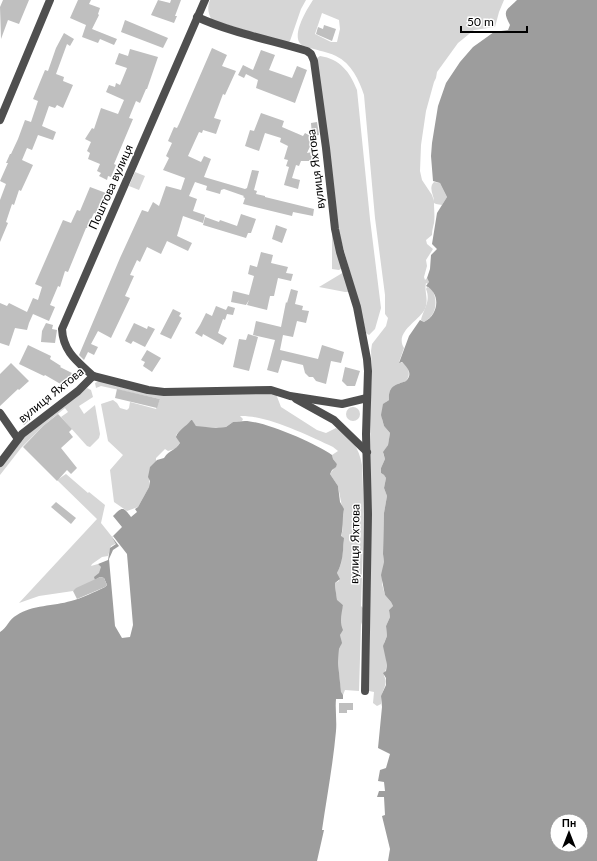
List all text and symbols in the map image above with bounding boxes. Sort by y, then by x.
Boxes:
scale bar [461,8,527,34]
text: 50 m [467,14,494,29]
street label: вулиця Яхтова [303,128,328,210]
street label: Поштова вулиця [85,142,136,232]
street label: вулиця Яхтова [15,364,87,426]
street label: вулиця Яхтова [346,504,363,584]
north arrow [549,813,589,853]
text: Пн [562,816,576,829]

